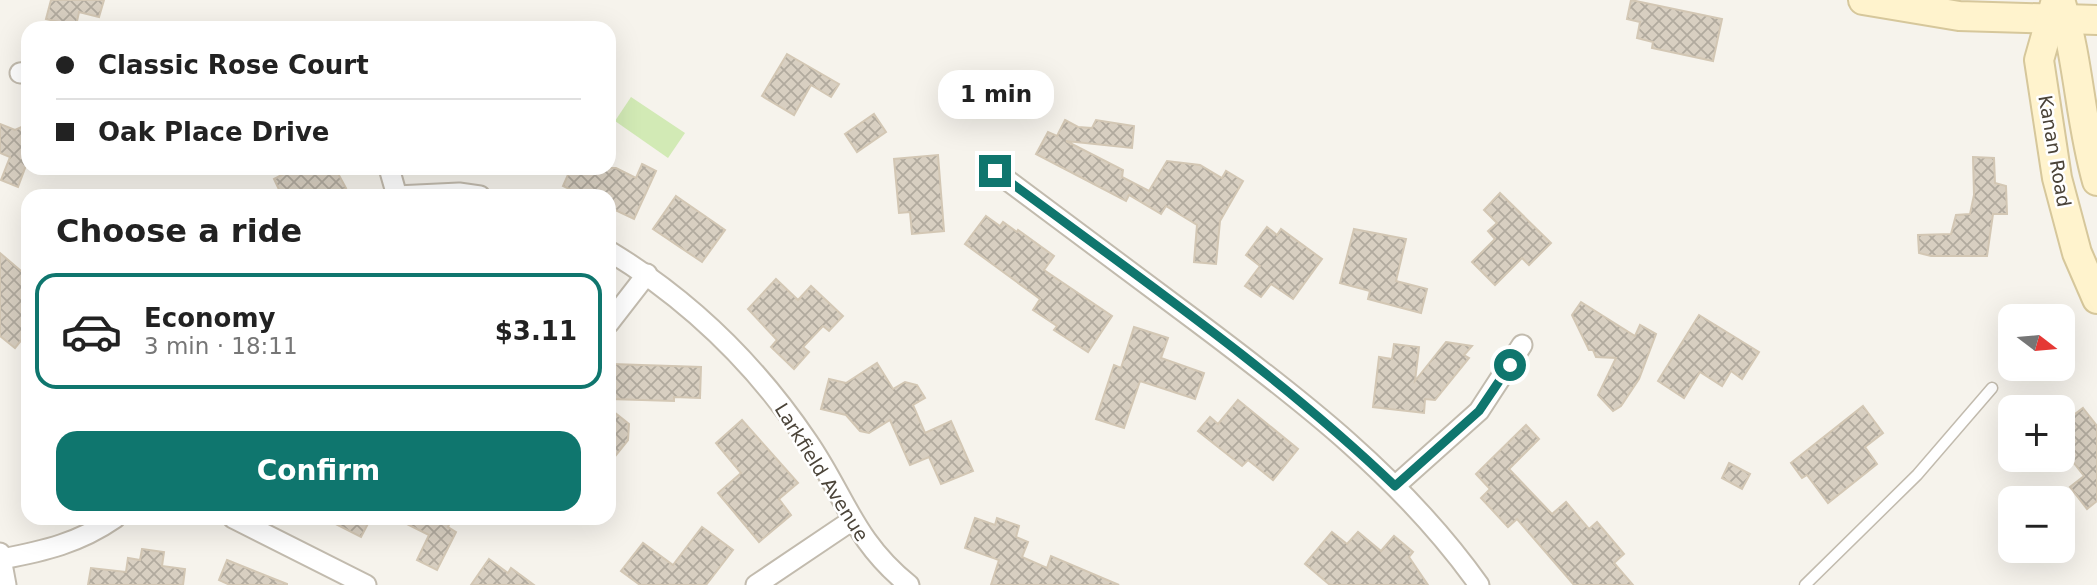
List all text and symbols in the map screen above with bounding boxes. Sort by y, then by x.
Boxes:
text: Classic Rose Court [98,50,369,80]
callout: 1 min [937,69,1053,118]
text: 1 min [960,81,1032,107]
street label: Kanan Road [2034,93,2076,209]
text: Oak Place Drive [98,117,330,147]
route end [979,155,1011,187]
text: Choose a ride [56,212,302,250]
icon: car [60,300,123,363]
text: Economy [144,303,275,333]
north arrow [1998,304,2076,382]
map controls [1998,304,2075,563]
text: $3.11 [495,316,577,346]
text: 3 min · 18:11 [144,333,298,359]
route start [1494,349,1526,381]
button: + [1998,395,2075,472]
street label: Larkfield Avenue [771,399,873,545]
button: Confirm [56,431,581,511]
button: − [1998,486,2075,563]

